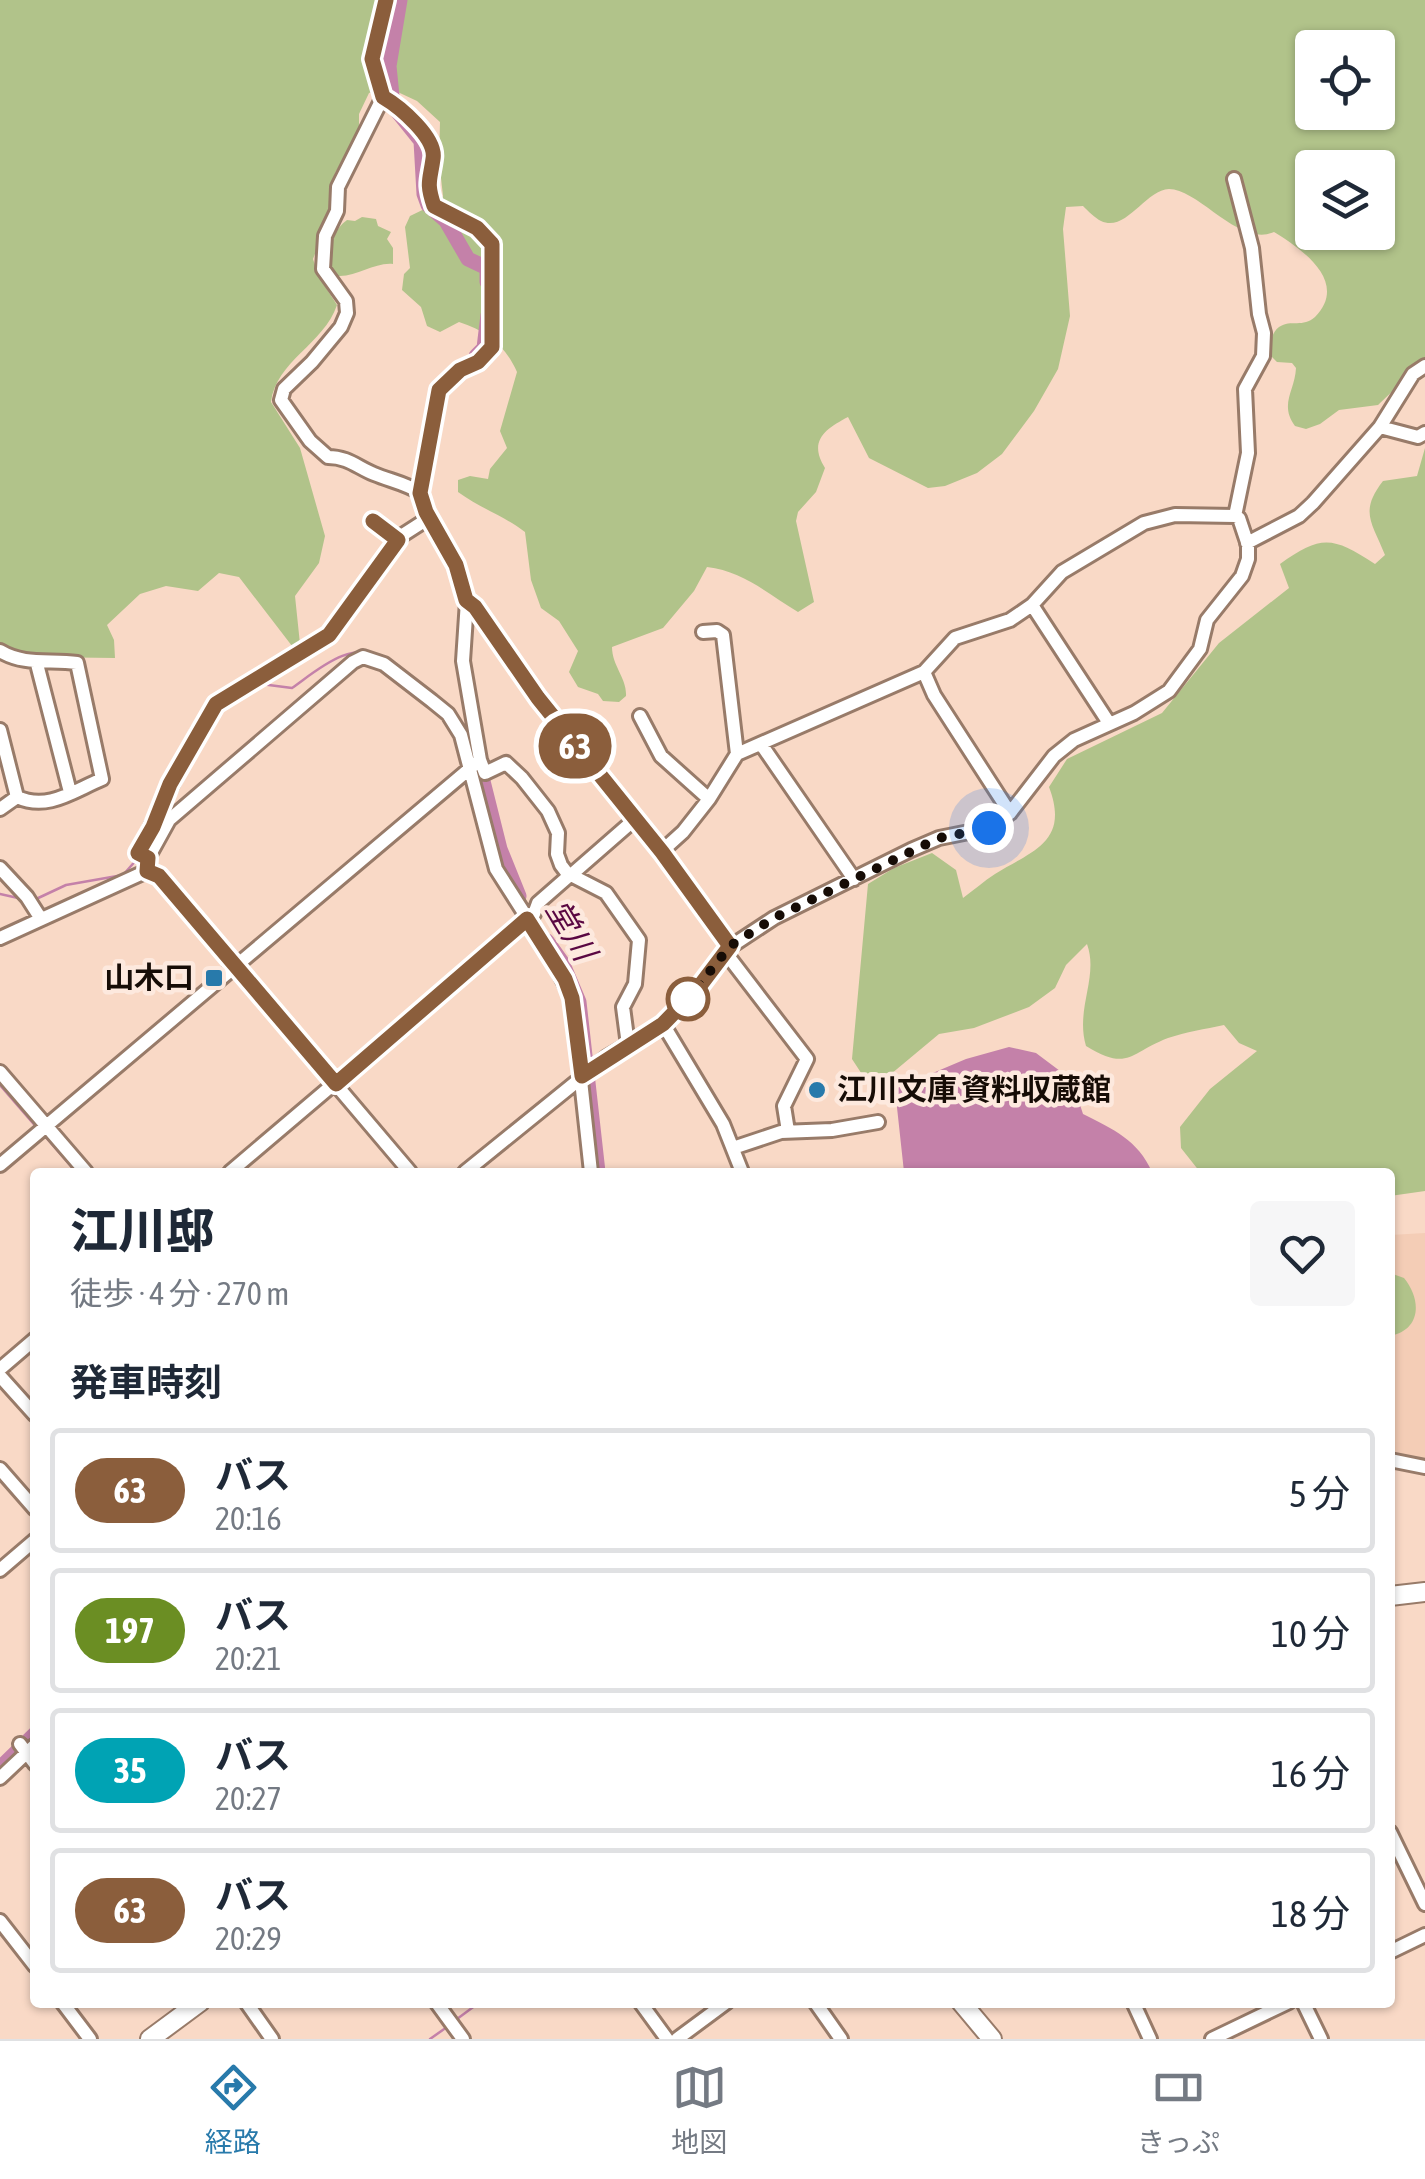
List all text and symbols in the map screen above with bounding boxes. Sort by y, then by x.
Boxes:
map controls [1295,30,1395,250]
button: locate [1295,30,1395,130]
button: layers [1295,150,1395,250]
line badge: 63 [530,714,620,778]
text: 63 [559,726,591,766]
your location [964,803,1014,853]
water label: 堂川 [539,893,605,969]
place label: 山木口 [104,960,194,994]
marker: 山木口 [203,967,225,989]
unlabelled marker [667,978,709,1020]
place label: 江川文庫 資料収蔵館 [837,1072,1111,1106]
marker: 江川文庫 資料収蔵館 [806,1079,828,1101]
button: heart [1250,1201,1355,1306]
text: 江川邸 [70,1203,214,1258]
text: 徒歩 · 4 分 · 270 m [70,1275,289,1312]
text: 発車時刻 [70,1361,222,1404]
text: バス [215,1454,291,1497]
text: 63 [114,1470,146,1510]
text: 5 分 [1289,1472,1350,1515]
text: 20:16 [215,1500,282,1537]
text: バス [215,1594,291,1637]
text: 197 [105,1610,155,1650]
text: 10 分 [1271,1612,1350,1655]
text: 20:21 [215,1640,282,1677]
text: バス [215,1734,291,1777]
text: 35 [114,1750,146,1790]
text: 16 分 [1271,1752,1350,1795]
text: 20:27 [215,1780,282,1817]
text: バス [215,1874,291,1917]
text: 63 [114,1890,146,1930]
text: 18 分 [1271,1892,1350,1935]
text: 20:29 [215,1920,282,1957]
tab: 経路 [205,2060,261,2160]
tab: 地図 [671,2060,727,2160]
tab: きっぷ [1137,2060,1220,2160]

